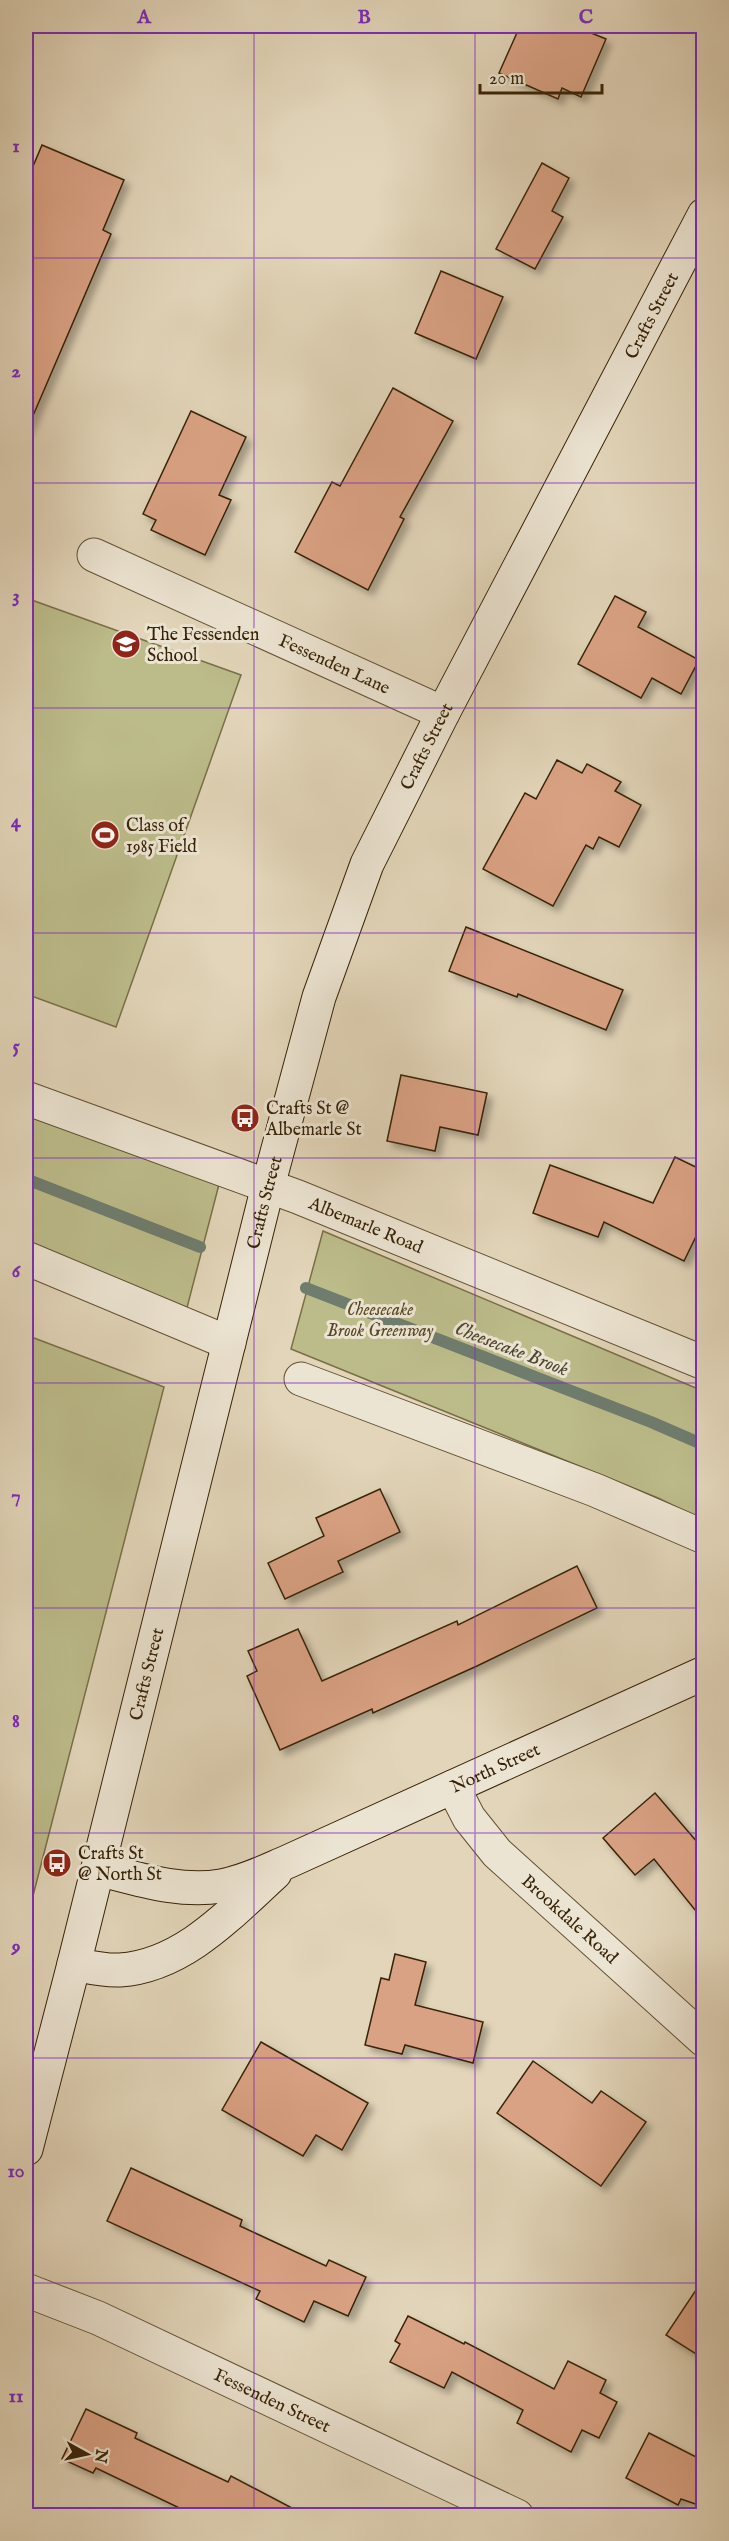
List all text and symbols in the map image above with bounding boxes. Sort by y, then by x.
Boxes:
text: A [136,5,152,30]
text: B [357,5,371,30]
text: C [579,5,593,30]
scale bar [480,57,602,95]
text: 20 m [489,68,524,91]
text: 1 [12,134,20,159]
street label: Crafts Street [620,269,685,364]
text: 2 [11,359,21,384]
text: 3 [12,584,20,609]
place label: The Fessenden School [147,624,260,668]
school or university icon: The Fessenden School [110,628,142,660]
street label: Fessenden Lane [275,630,393,700]
street label: Crafts Street [396,699,459,794]
text: 4 [11,809,22,834]
place label: Class of 1985 Field [126,815,197,859]
sports icon: Class of 1985 Field [89,819,121,851]
text: 5 [12,1034,20,1059]
place label: Crafts St @ Albemarle St [265,1098,362,1142]
bus stop icon: Crafts St @ Albemarle St [229,1102,261,1134]
street label: Crafts Street [243,1154,289,1252]
street label: Albemarle Road [304,1192,426,1260]
text: 6 [12,1259,22,1284]
park label: Cheesecake Brook Greenway [327,1299,434,1343]
water label: Cheesecake Brook [451,1316,572,1383]
text: 7 [11,1484,21,1509]
street label: Crafts Street [125,1626,170,1723]
text: 8 [12,1709,20,1734]
street label: North Street [447,1739,544,1799]
place label: Crafts St @ North St [78,1843,162,1887]
bus stop icon: Crafts St @ North St [41,1847,73,1879]
street label: Brookdale Road [516,1870,622,1970]
text: 9 [11,1934,21,1959]
text: 10 [7,2159,25,2184]
street label: Fessenden Street [210,2364,334,2439]
text: 11 [9,2384,23,2409]
north arrow [57,2424,117,2484]
text: N [89,2447,111,2464]

